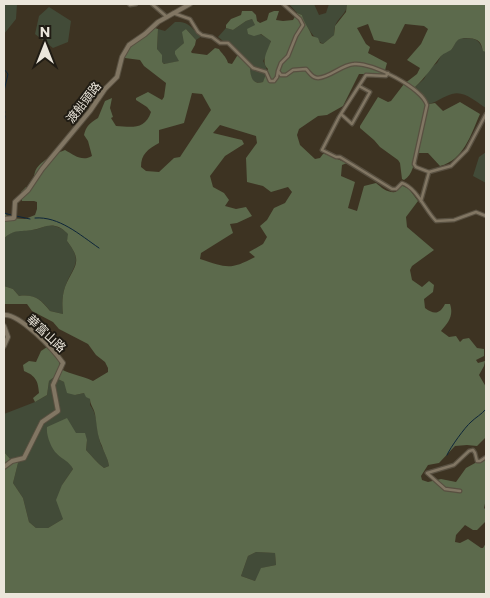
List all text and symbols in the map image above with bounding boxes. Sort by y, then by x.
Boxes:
north arrow [20,20,70,70]
text: N [40,23,50,40]
street label: 渡船頭路 [63,79,103,125]
street label: 華富山路 [25,312,69,354]

